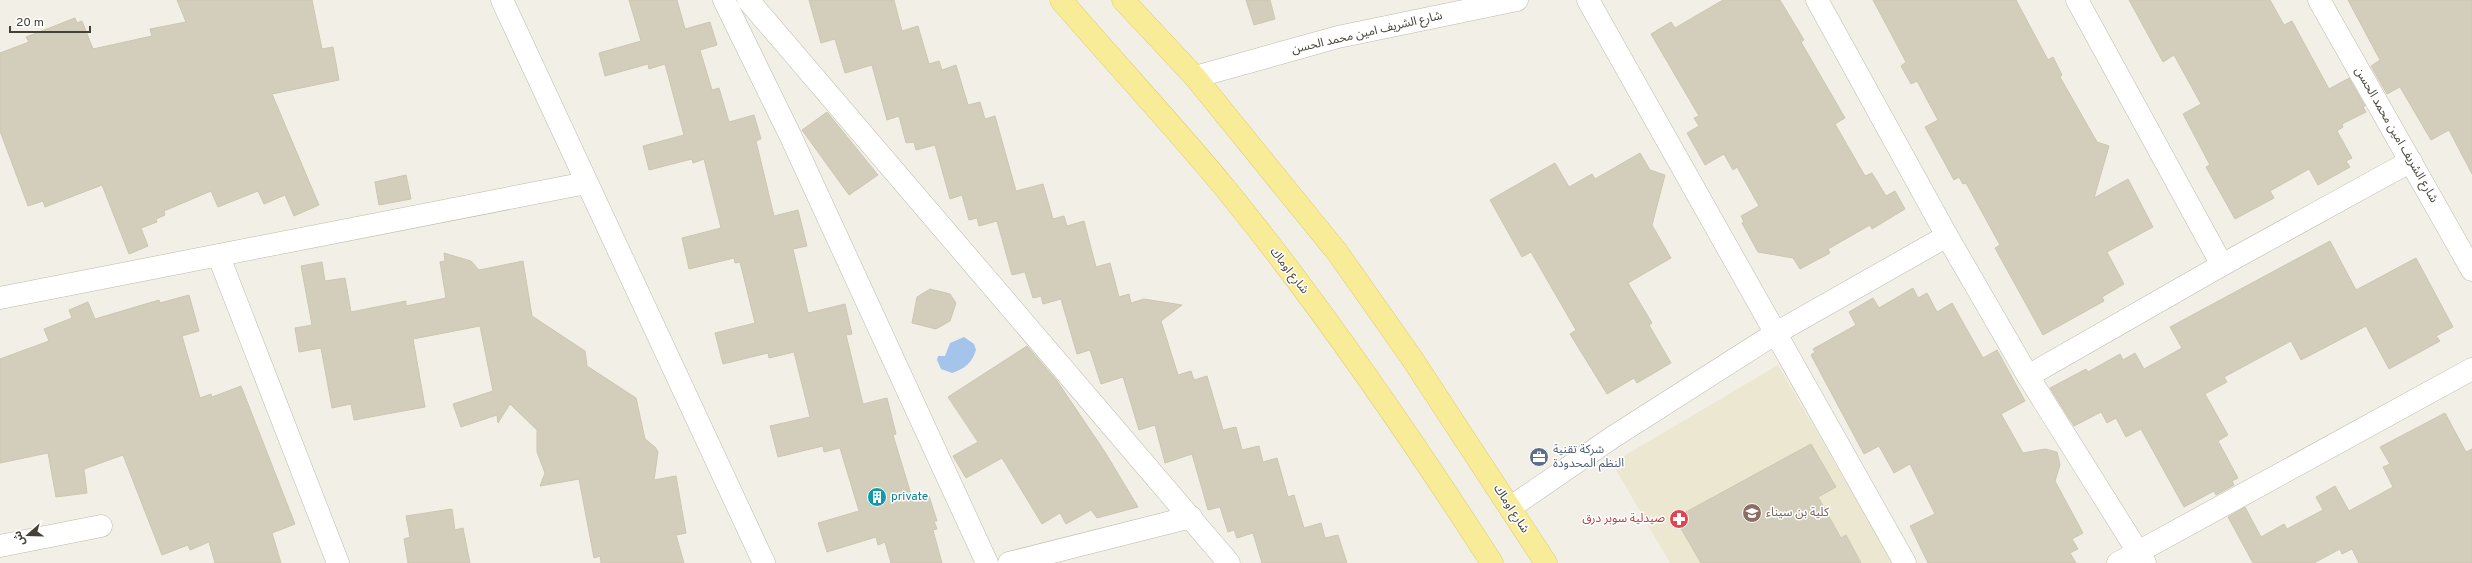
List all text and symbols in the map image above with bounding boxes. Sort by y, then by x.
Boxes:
scale bar [10,8,90,34]
street label: شارع الشريف امين محمد الحسن [1290,8,1444,58]
text: 20 m [16,15,44,31]
street label: شارع الشريف امين محمد الحسن [2351,64,2441,206]
street label: شارع اوماك [1266,244,1312,298]
place label: شركة تقنية النظم المحدودة [1553,442,1624,472]
office icon: شركة تقنية النظم المحدودة [1528,446,1550,468]
street label: شارع اوماك [1489,482,1533,536]
building icon: private [866,486,888,508]
place label: private [891,489,928,505]
school or university icon: كلية بن سيناء [1741,502,1763,524]
place label: كلية بن سيناء [1766,505,1830,521]
pharmacy icon: صيدلية سوبر درق [1668,508,1690,530]
place label: صيدلية سوبر درق [1582,511,1665,527]
north arrow [8,515,48,555]
text: ش [10,529,29,548]

